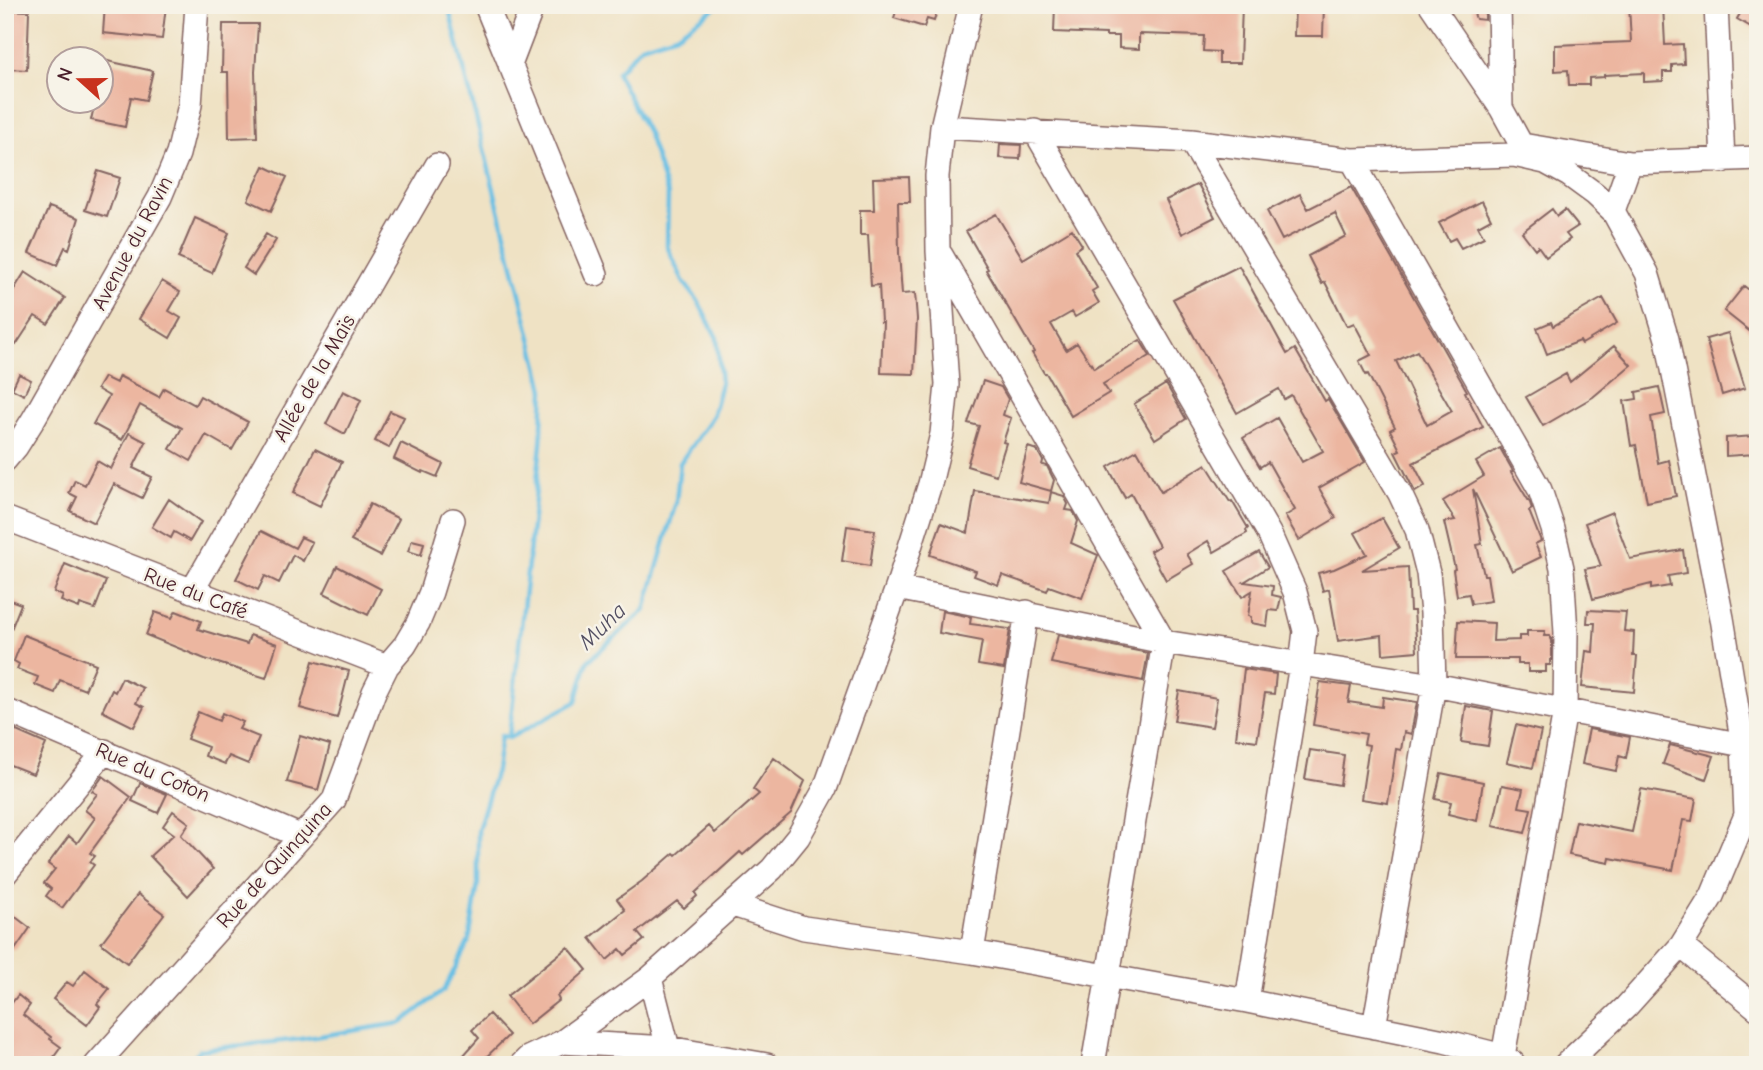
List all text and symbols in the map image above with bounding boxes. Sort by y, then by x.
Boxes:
north arrow [46,46,116,116]
text: N [53,65,78,84]
street label: Avenue du Ravin [87,172,177,314]
street label: Allée de la Maïs [268,310,360,446]
street label: Rue du Café [141,562,251,624]
water label: Muha [572,597,632,656]
street label: Rue du Coton [92,737,214,807]
street label: Rue de Quinquina [211,797,337,933]

